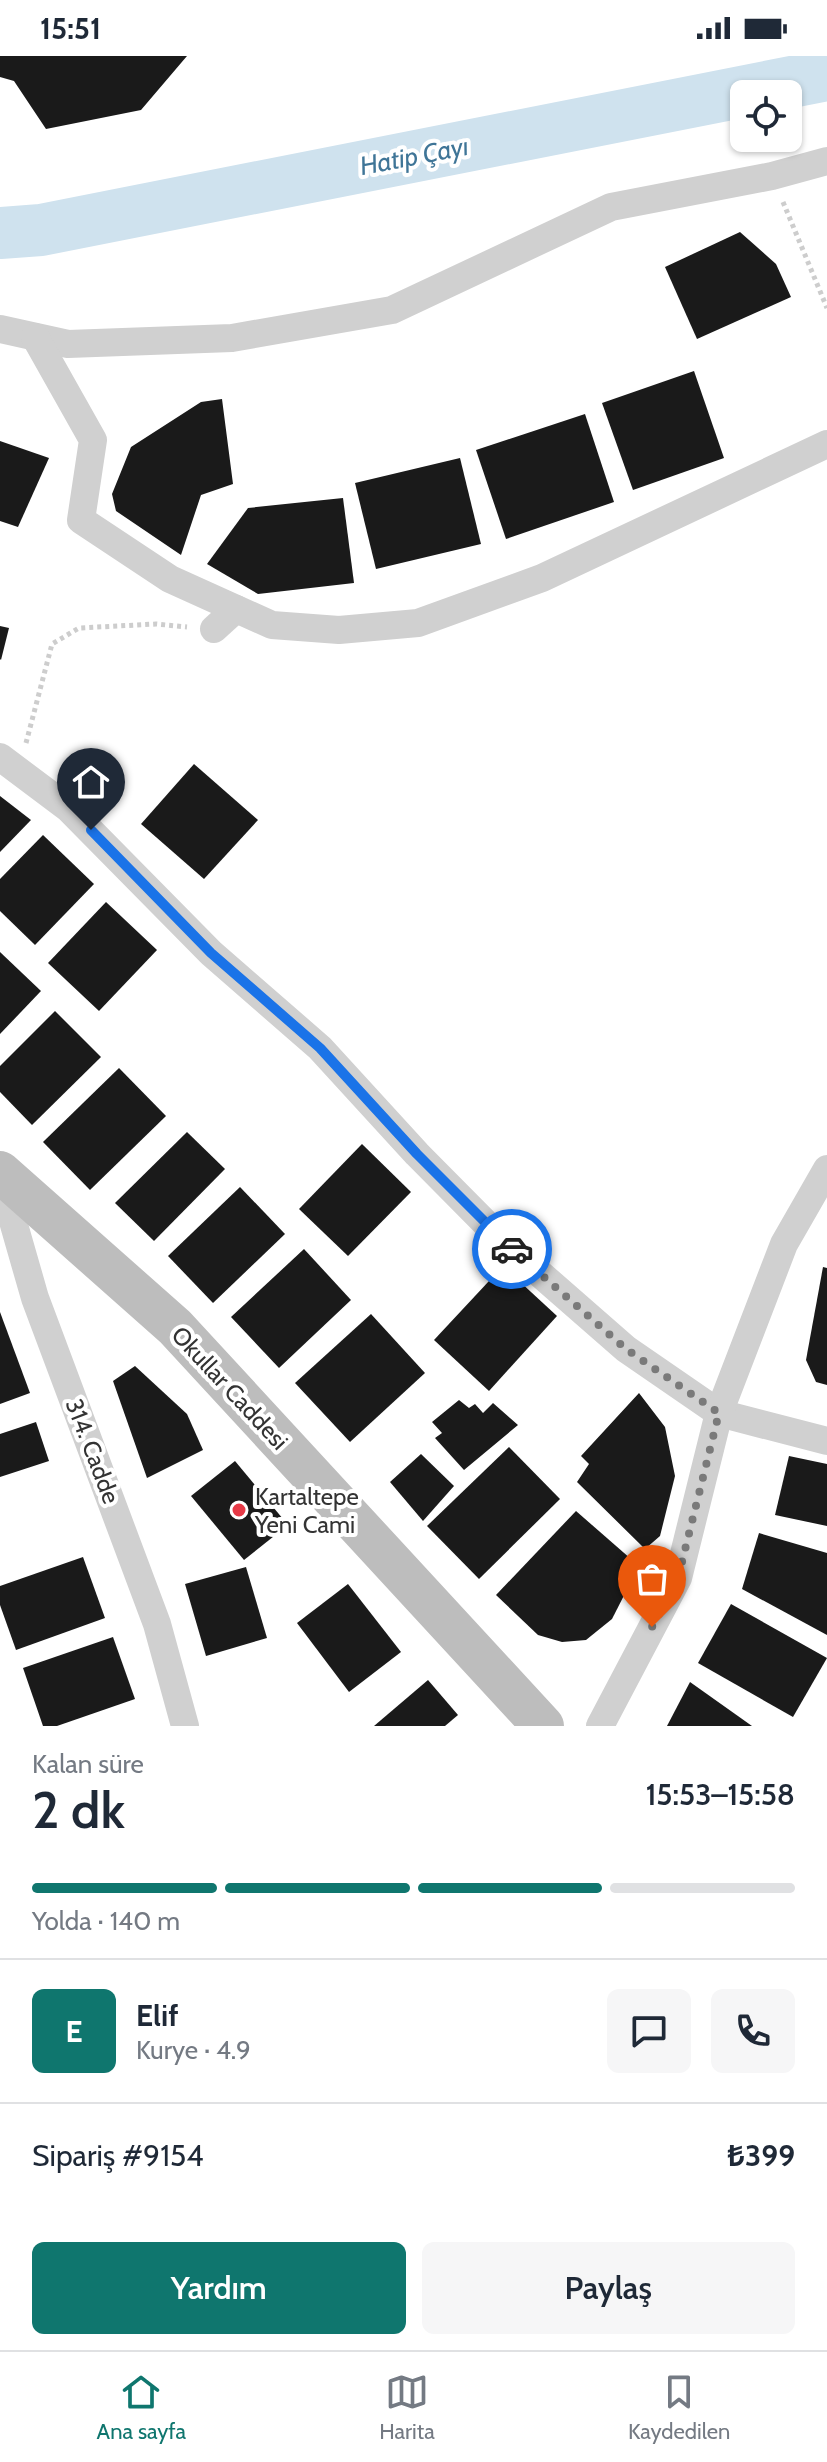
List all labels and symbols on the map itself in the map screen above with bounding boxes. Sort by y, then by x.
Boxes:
water label: Hatip Çayı [357,130,471,182]
pin [57,748,125,830]
courier [472,1209,552,1289]
street label: Okullar Caddesi [166,1320,294,1456]
street label: 314. Cadde [60,1394,126,1508]
place label: Kartaltepe Yeni Cami [254,1482,359,1539]
marker: Kartaltepe Yeni Cami [230,1501,248,1519]
pin [618,1545,686,1627]

